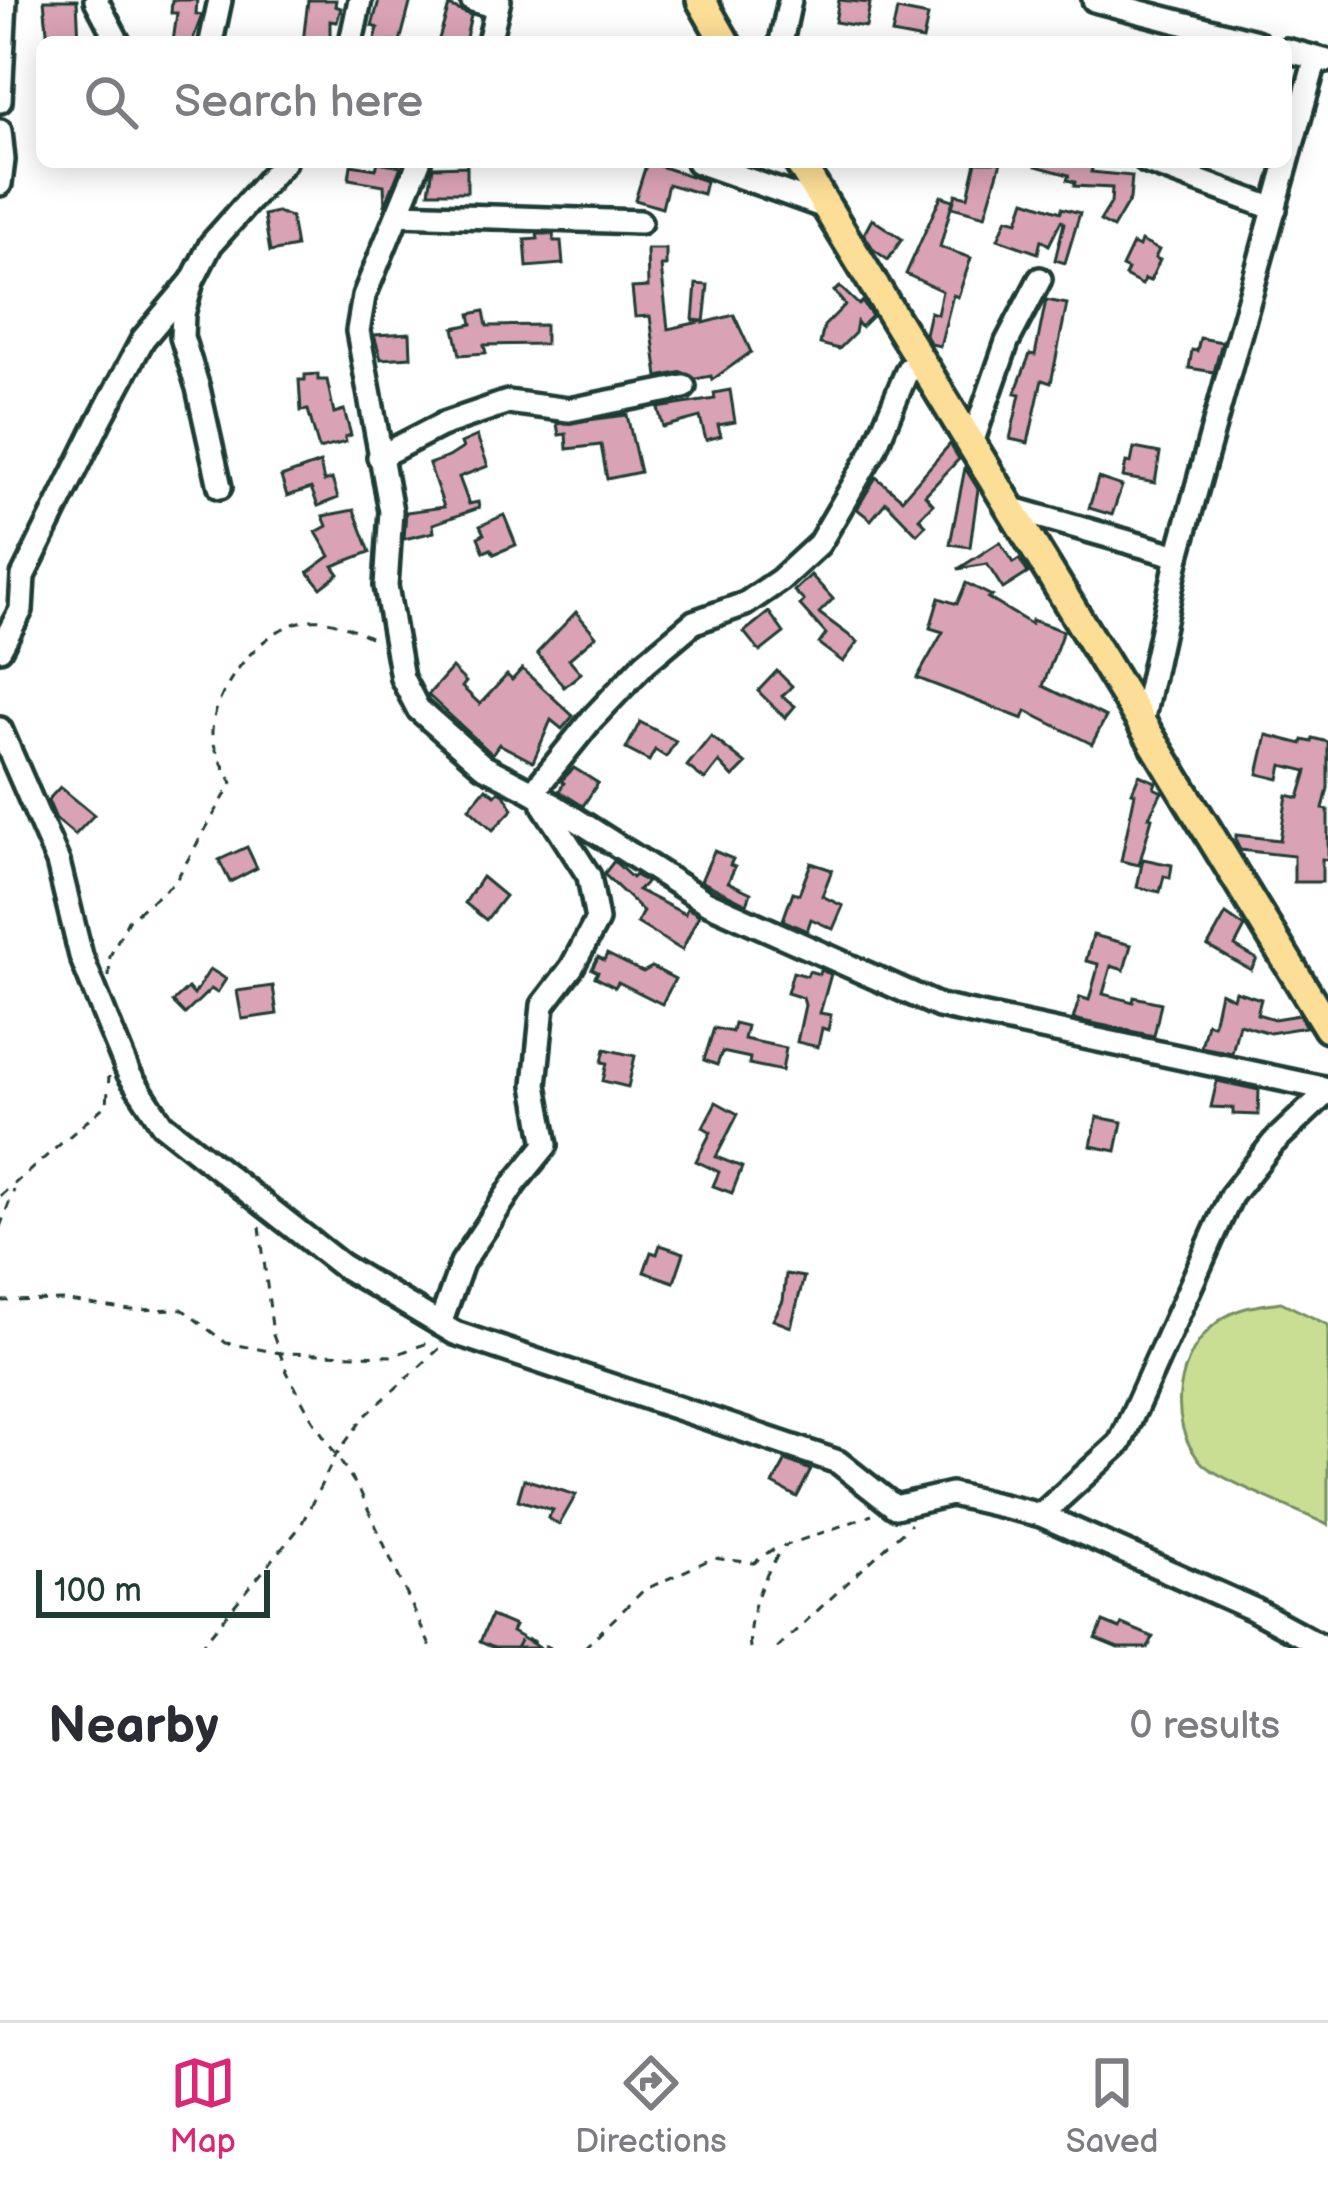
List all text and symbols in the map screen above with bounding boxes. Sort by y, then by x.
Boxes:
search box [36,36,1292,168]
icon: search [78,69,144,135]
text: Search here [174,75,423,130]
scale bar [36,1564,270,1617]
text: 100 m [54,1571,142,1611]
text: Nearby [48,1696,219,1757]
text: 0 results [1129,1703,1280,1750]
tab: Map [170,2050,236,2162]
tab: Directions [575,2050,727,2162]
tab: Saved [1066,2050,1158,2162]

